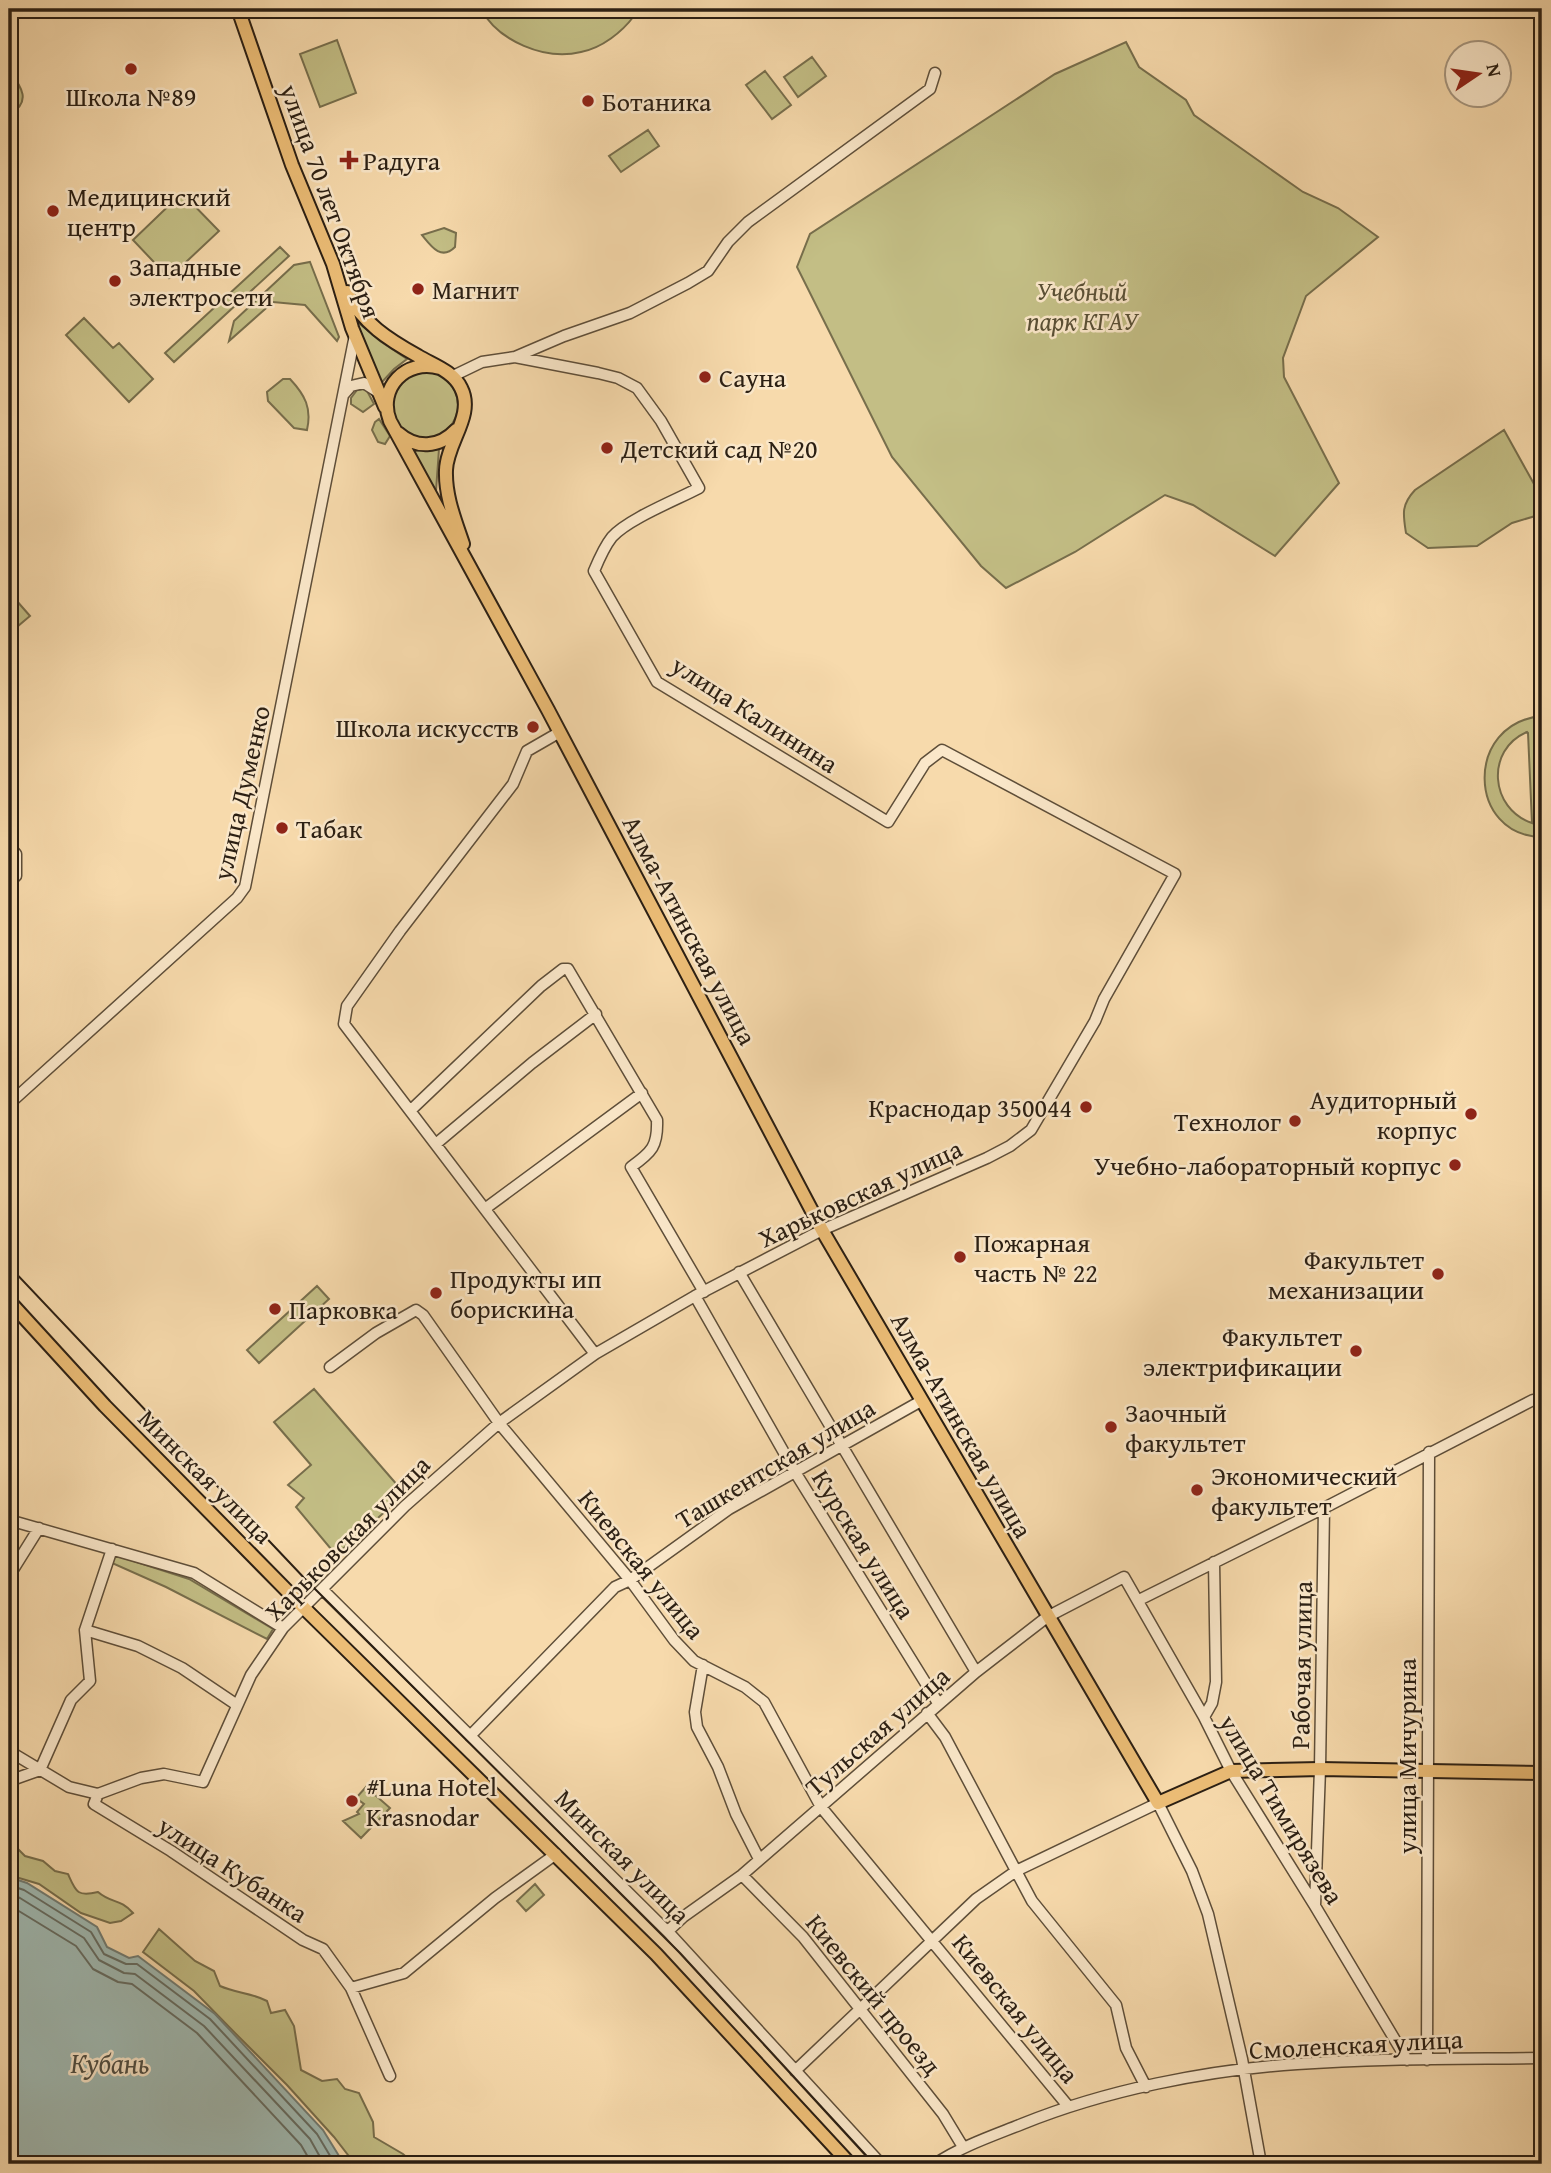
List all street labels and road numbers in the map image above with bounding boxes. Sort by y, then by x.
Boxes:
street label: улица 70 лет Октября [270,77,392,324]
street label: улица Калинина [663,645,847,783]
street label: улица Думенко [202,702,280,885]
street label: Алма-Атинская улица [613,808,767,1052]
street label: Харьковская улица [752,1128,969,1257]
street label: Алма-Атинская улица [881,1305,1043,1546]
street label: Ташкентская улица [668,1388,883,1538]
street label: Минская улица [129,1399,283,1553]
street label: Харьковская улица [255,1446,439,1630]
street label: Курская улица [802,1462,926,1627]
street label: Киевская улица [569,1481,715,1648]
street label: Рабочая улица [1280,1580,1322,1749]
street label: Тульская улица [796,1657,959,1805]
street label: улица Мичурина [1387,1657,1426,1855]
street label: улица Тимирязева [1209,1706,1355,1912]
street label: Минская улица [546,1779,700,1933]
street label: улица Кубанка [149,1805,316,1932]
street label: Киевский проезд [797,1905,951,2083]
street label: Киевская улица [943,1925,1089,2092]
street label: Смоленская улица [1248,2019,1465,2069]

